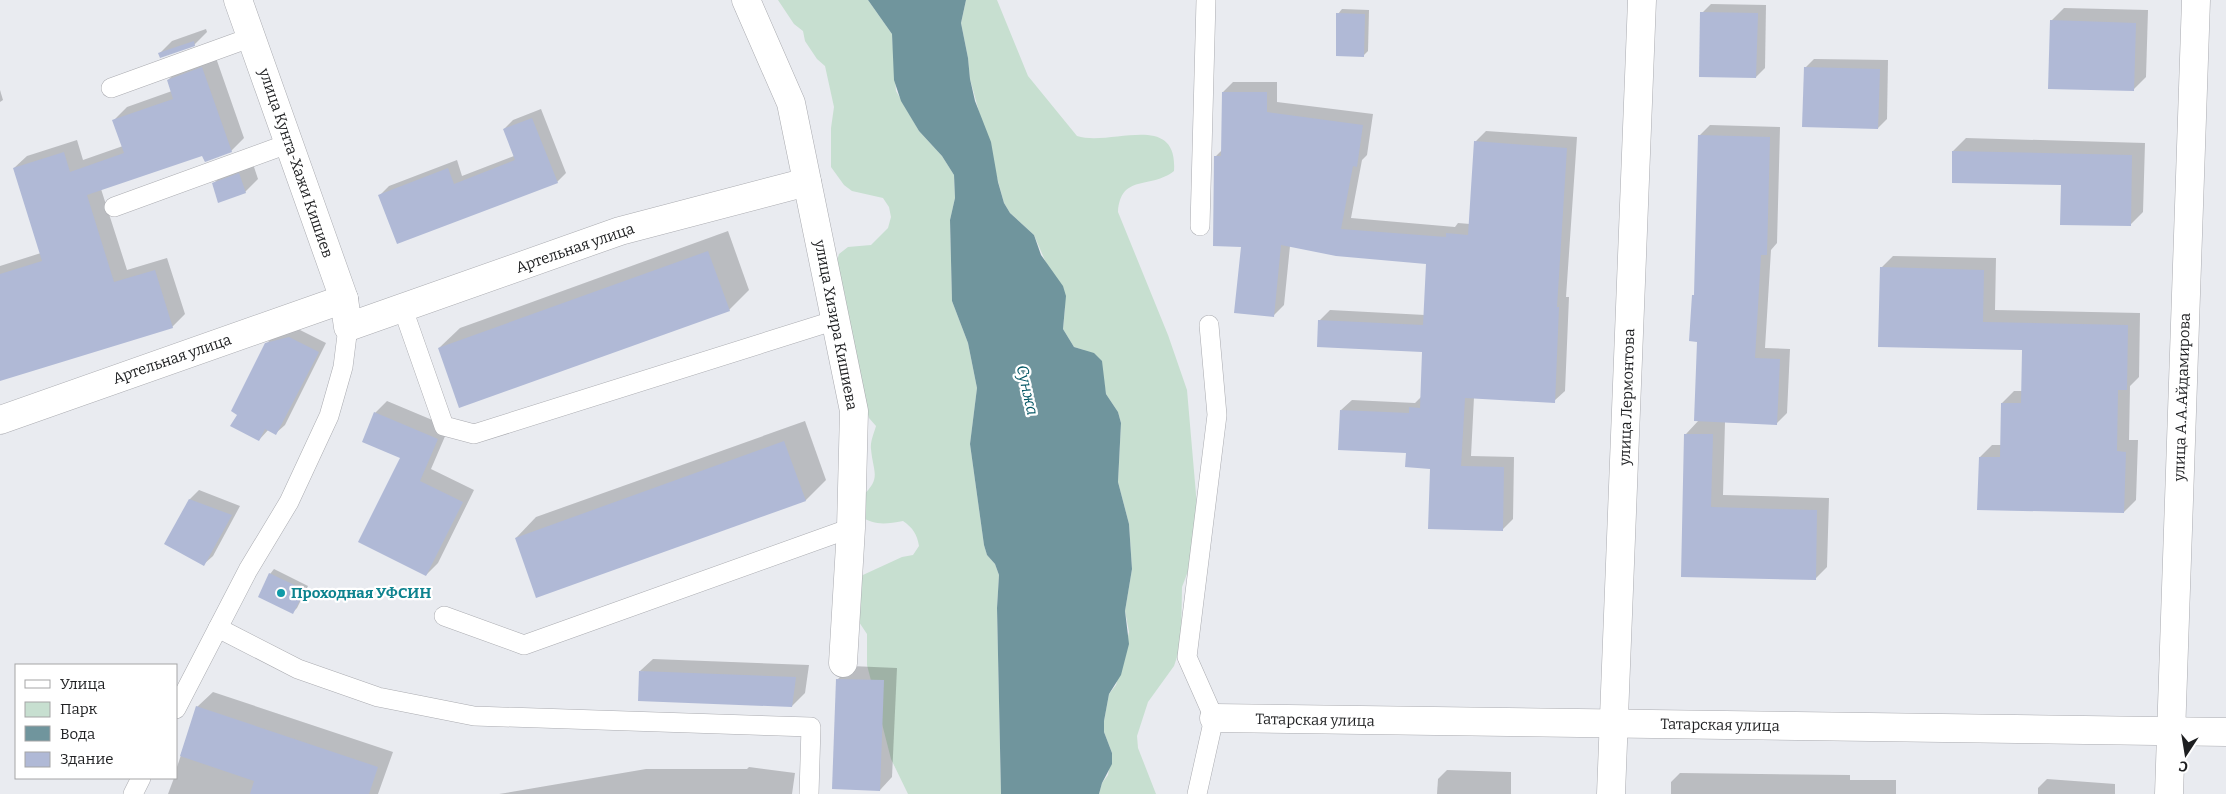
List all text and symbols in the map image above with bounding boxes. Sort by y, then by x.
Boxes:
street label: улица Кунта-Хажи Кишиев [255,65,337,260]
street label: Артельная улица [513,219,637,277]
street label: улица Хизира Кишиева [810,237,861,412]
street label: улица А.А.Айдамирова [2170,312,2194,483]
street label: улица Лермонтова [1616,328,1638,467]
street label: Артельная улица [110,330,234,388]
water label: Сунжа [1013,363,1043,417]
place label: Проходная УФСИН [291,584,431,602]
marker: Проходная УФСИН [275,587,287,599]
legend [15,664,178,779]
text: Улица [60,675,106,693]
text: Парк [60,700,98,718]
street label: Татарская улица [1255,710,1375,730]
street label: Татарская улица [1660,715,1780,735]
text: Вода [60,725,95,743]
north arrow [2161,729,2211,779]
text: Здание [60,750,114,768]
text: С [2177,757,2190,775]

